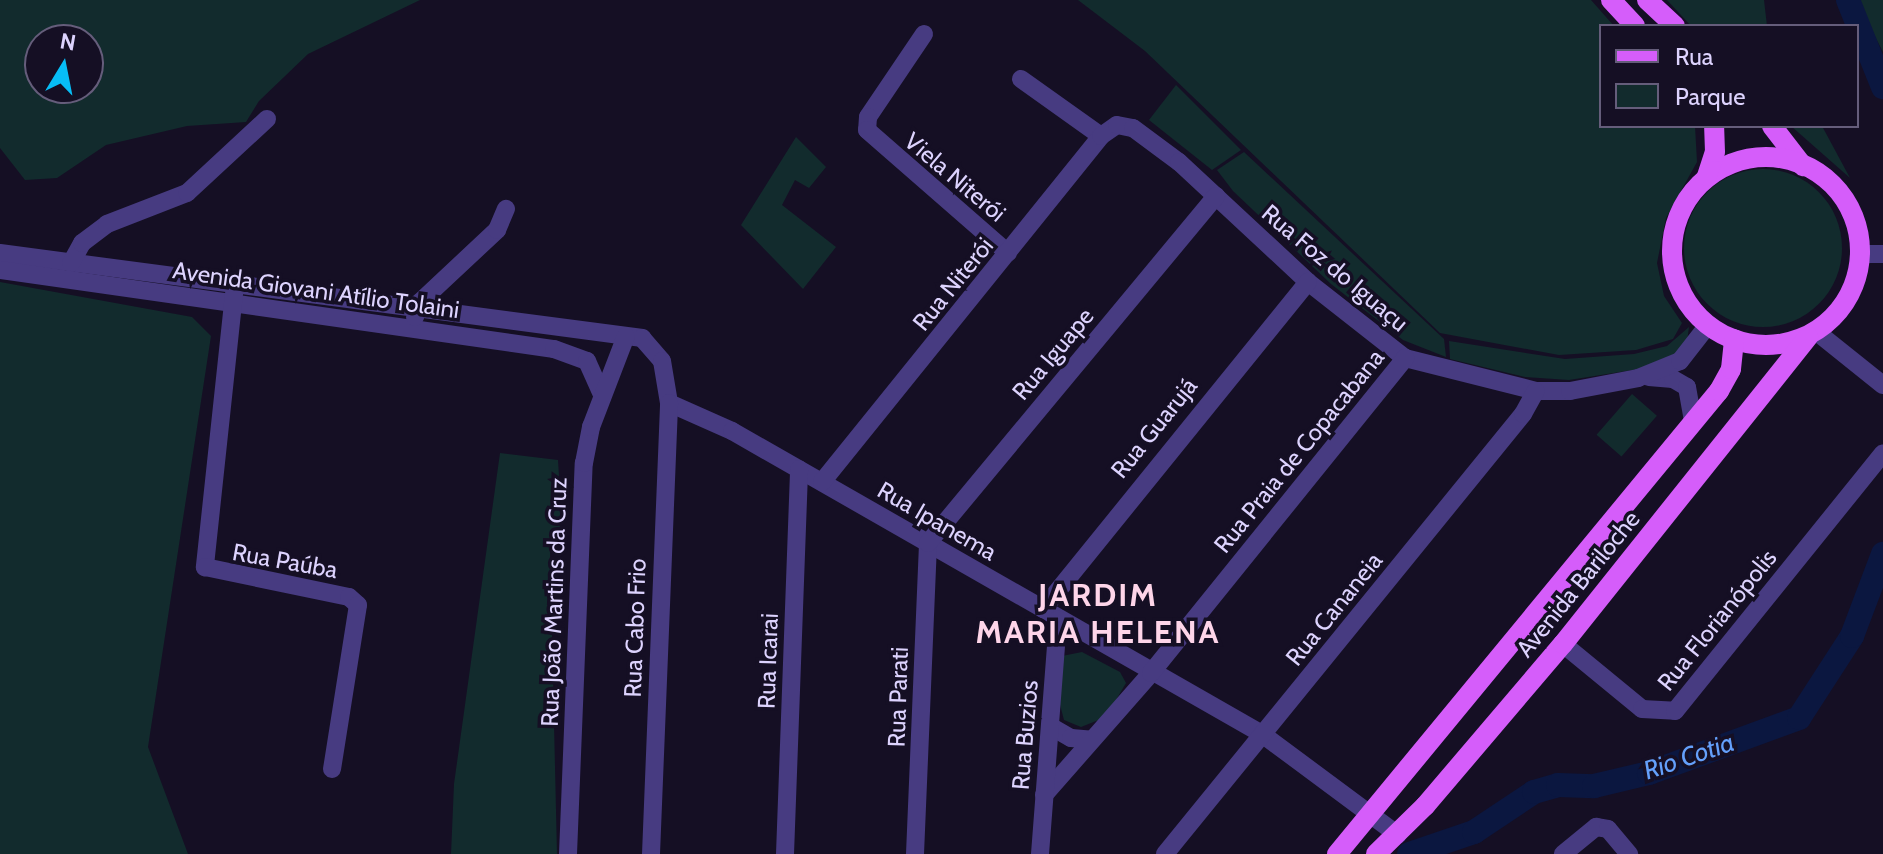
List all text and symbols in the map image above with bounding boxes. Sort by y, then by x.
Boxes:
north arrow [24,24,104,104]
legend [1599,24,1859,128]
text: N [58,27,78,56]
text: Rua [1675,42,1713,71]
text: Parque [1675,82,1745,111]
street label: Viela Niterói [899,126,1011,228]
street label: Rua Foz do Iguaçu [1256,198,1414,338]
street label: Rua Niterói [907,232,999,336]
street label: Avenida Giovani Atílio Tolaini [171,256,461,324]
street label: Rua Iguape [1006,302,1100,406]
street label: Rua Praia de Copacabana [1208,343,1390,559]
street label: Rua Guarujá [1105,372,1203,484]
street label: Rua Ipanema [872,475,1002,567]
street label: Rua João Martins da Cruz [535,477,573,727]
street label: Avenida Bariloche [1510,505,1646,663]
street label: Rua Paúba [230,538,340,584]
street label: Rua Florianópolis [1651,544,1783,696]
street label: Rua Cananeia [1280,547,1388,671]
street label: Rua Cabo Frio [618,558,652,698]
district label: JARDIM MARIA HELENA [975,577,1221,652]
street label: Rua Icarai [752,613,784,709]
street label: Rua Parati [882,646,914,748]
street label: Rua Buzios [1006,679,1044,791]
water label: Rio Cotia [1640,727,1738,787]

